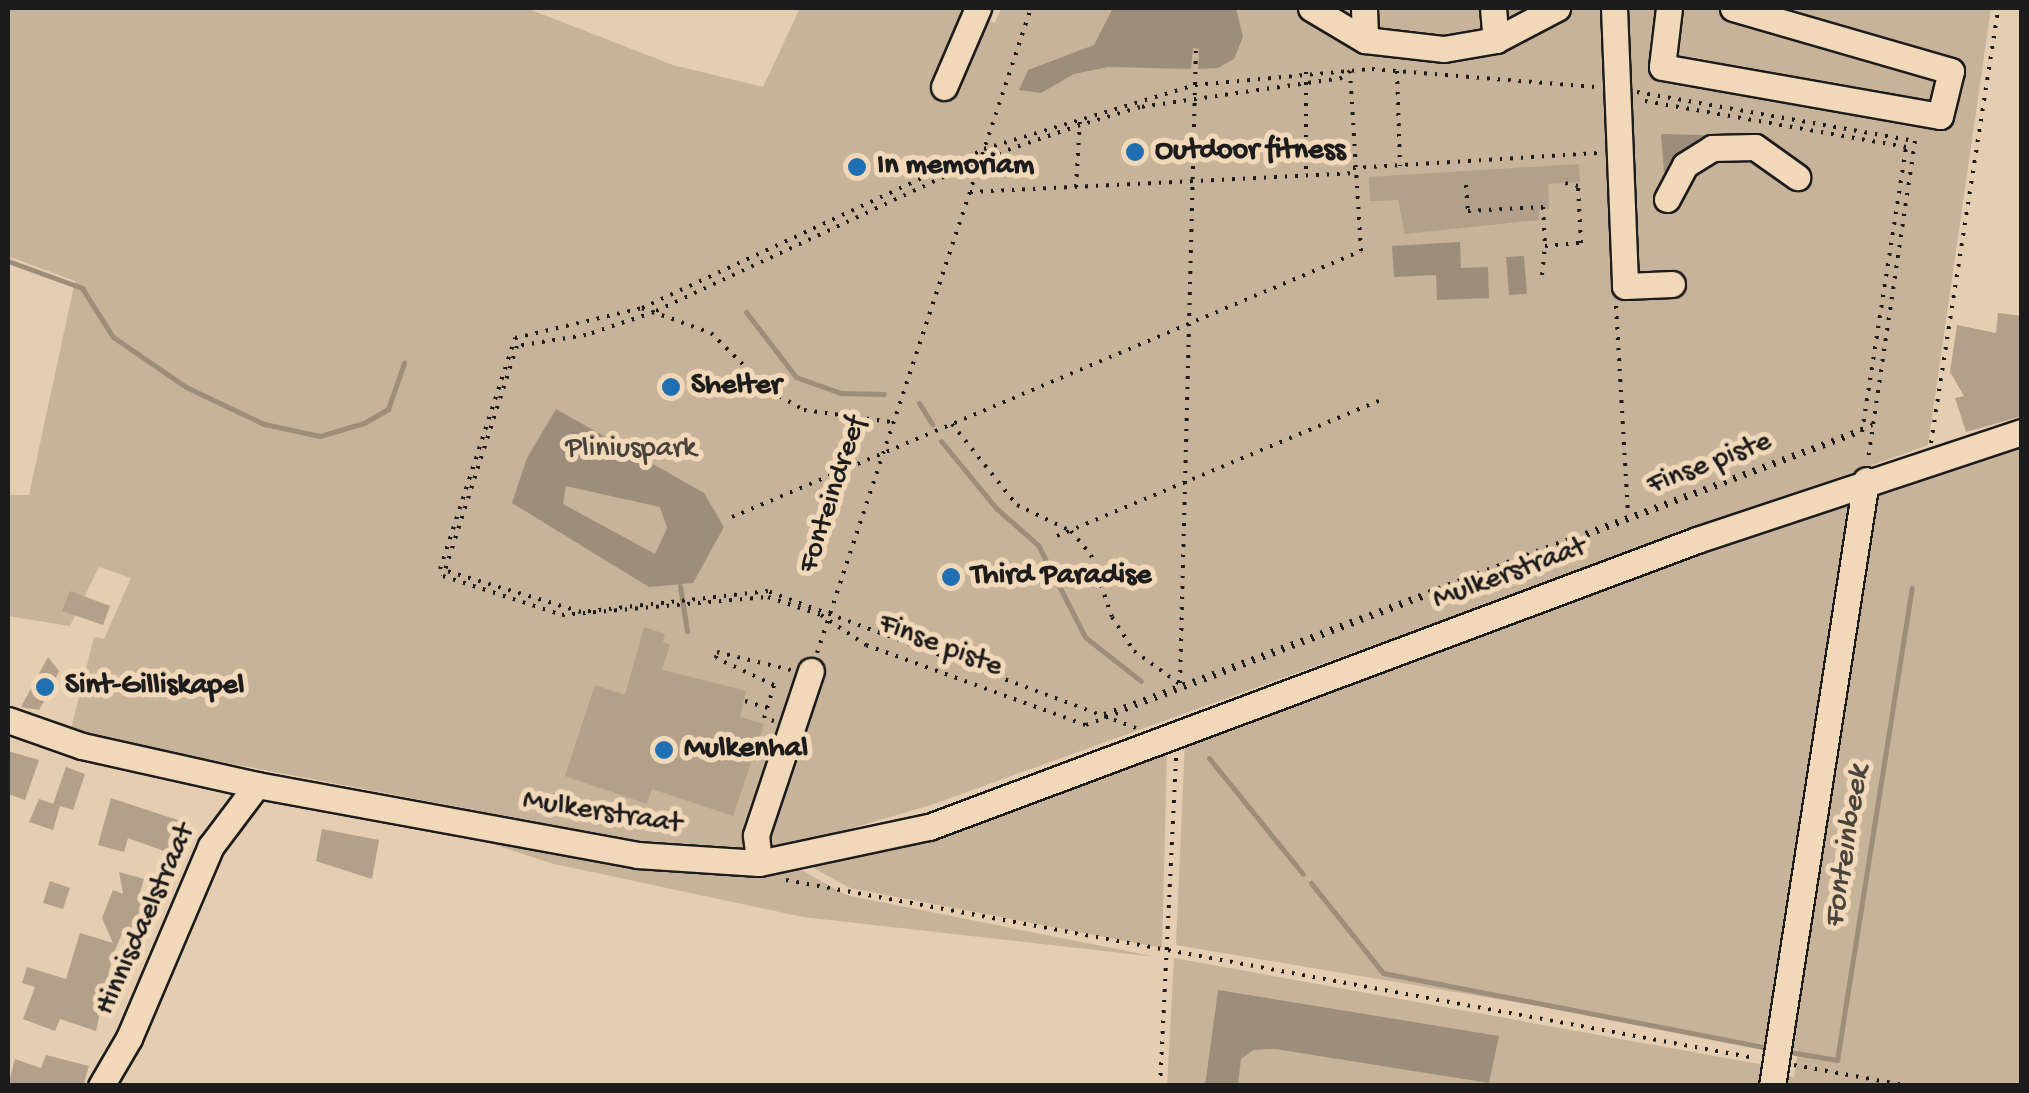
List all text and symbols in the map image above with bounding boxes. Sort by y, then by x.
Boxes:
place label: Outdoor fitness [1155,134,1346,170]
marker: Outdoor fitness [1124,141,1146,163]
place label: In memoriam [877,149,1034,185]
marker: In memoriam [846,156,868,178]
place label: Shelter [691,369,781,405]
marker: Shelter [660,376,682,398]
street label: Fonteindreef [792,412,876,578]
street label: Finse piste [1643,425,1777,505]
park label: Pliniuspark [566,432,696,468]
street label: Mulkerstraat [1428,531,1592,619]
place label: Third Paradise [971,559,1152,595]
marker: Third Paradise [940,566,962,588]
street label: Finse piste [873,607,1007,687]
place label: Sint-Gilliskapel [65,669,244,705]
marker: Sint-Gilliskapel [34,676,56,698]
place label: Mulkenhal [684,732,808,768]
marker: Mulkenhal [653,739,675,761]
water label: Fonteinbeek [1816,763,1880,931]
street label: Mulkerstraat [520,784,684,844]
street label: Hinnisdaelstraat [89,819,205,1021]

